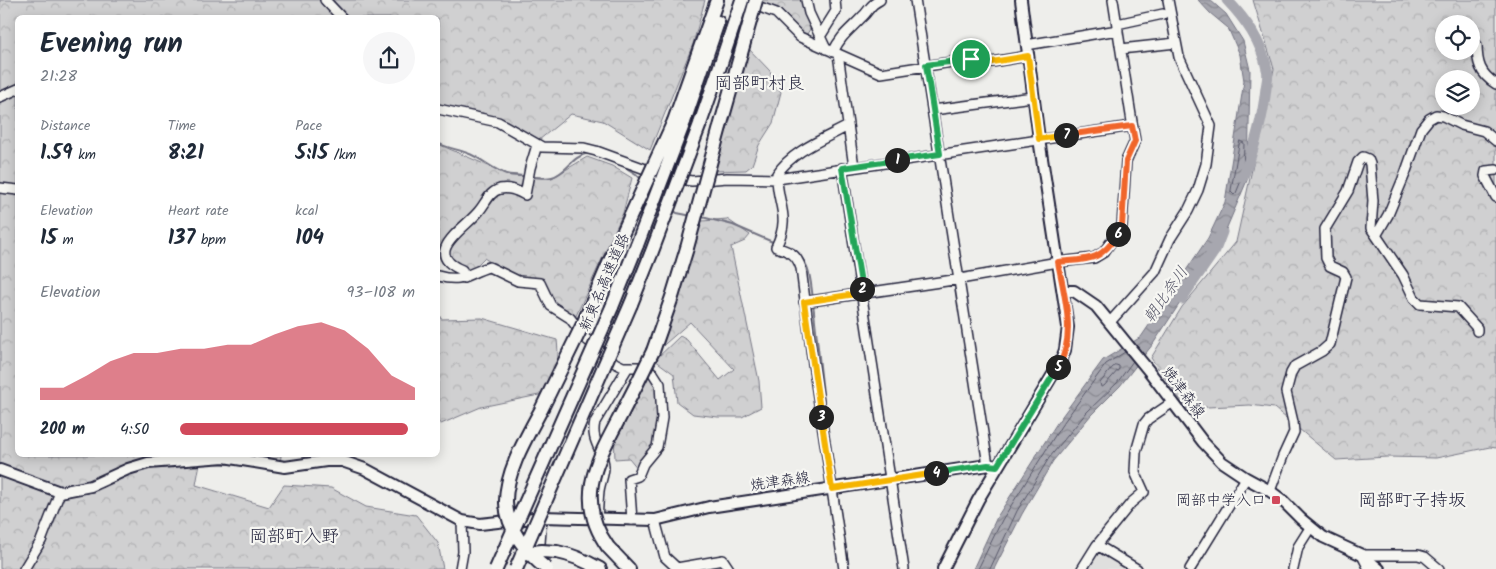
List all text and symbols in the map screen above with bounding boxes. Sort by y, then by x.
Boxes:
map controls [1435,15,1480,115]
button: locate [1435,15,1480,60]
text: Evening run [40,22,183,67]
button: share [363,32,415,84]
pin [950,38,992,80]
icon: arrive [957,45,985,73]
text: 21:28 [40,64,77,89]
district label: 岡部町村良 [714,70,804,99]
button: layers [1435,70,1480,115]
text: Distance [40,115,90,137]
text: Time [168,115,196,137]
text: Pace [295,115,322,137]
pin: 7 [1054,122,1078,148]
text: 7 [1063,124,1070,146]
text: 1.59 [40,137,73,170]
text: 8:21 [168,137,204,170]
text: 5:15 [295,137,328,170]
text: km [73,144,96,166]
text: /km [328,144,356,166]
pin: 1 [884,148,910,172]
text: 1 [895,149,900,171]
text: Elevation [40,200,93,222]
text: Heart rate [168,200,229,222]
text: kcal [295,200,318,222]
text: 15 [40,222,57,255]
text: 137 [168,222,195,255]
text: 104 [295,222,324,255]
pin: 6 [1106,222,1130,246]
text: 6 [1115,223,1122,245]
text: m [57,229,74,251]
text: bpm [195,229,226,251]
street label: 新東名高速道路 [573,229,636,335]
water label: 朝比奈川 [1138,261,1195,328]
pin: 2 [850,276,874,302]
text: 2 [858,278,867,300]
text: Elevation [40,280,101,305]
text: 93–108 m [346,280,415,305]
pin: 5 [1046,354,1070,380]
text: 5 [1055,356,1062,378]
street label: 焼津森線 [1156,361,1211,424]
pin: 3 [808,404,834,430]
text: 3 [818,406,825,428]
text: 200 m [40,417,85,442]
text: 4:50 [120,417,149,442]
pin: 4 [924,460,948,486]
text: 4 [933,462,940,484]
street label: 焼津森線 [749,466,812,498]
district label: 岡部町子持坂 [1358,487,1466,516]
place label: 岡部中学入口 [1176,489,1266,513]
marker: 岡部中学入口 [1270,494,1282,506]
district label: 岡部町入野 [249,523,339,552]

